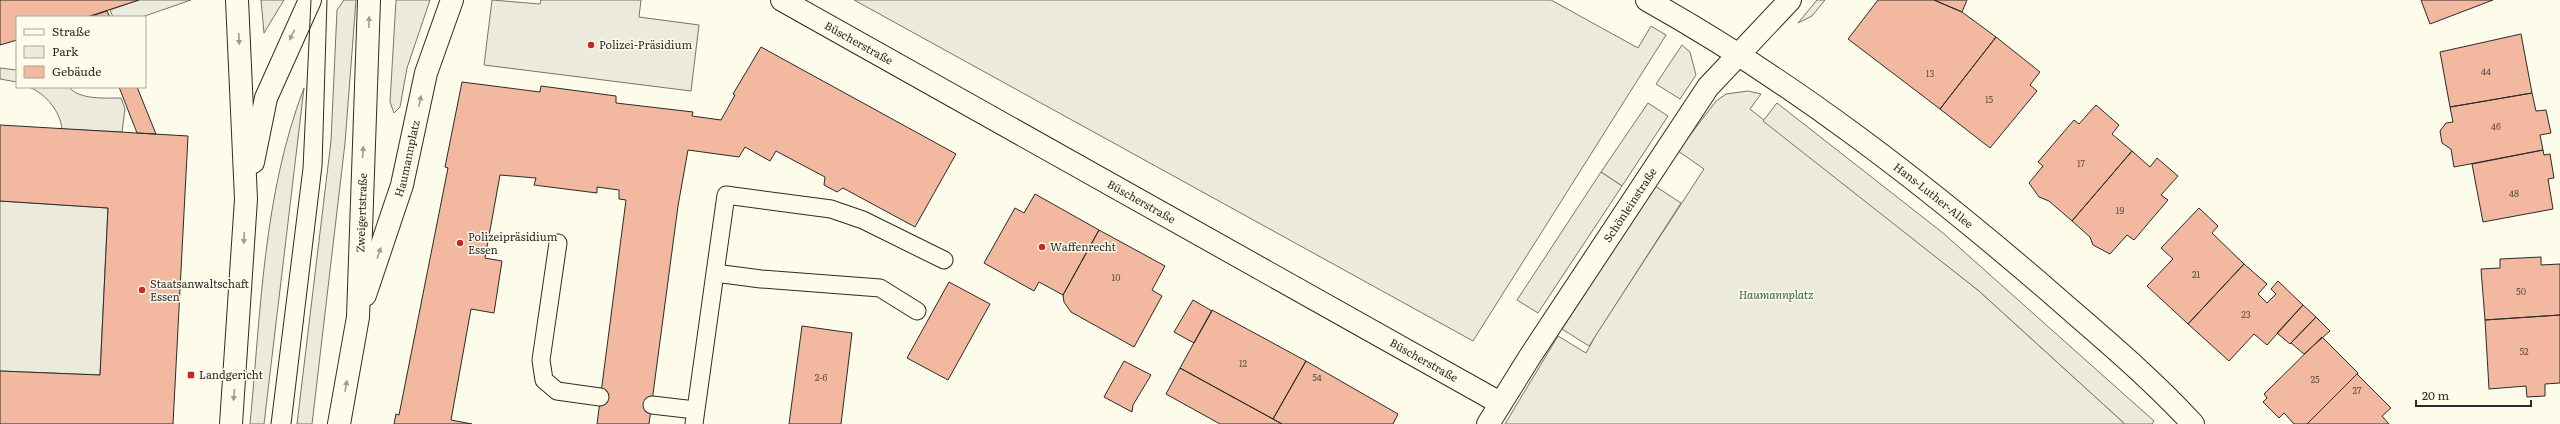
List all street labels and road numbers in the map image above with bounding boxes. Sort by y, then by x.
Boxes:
street label: Büscherstraße [822,17,897,68]
street label: Haumannplatz [390,118,423,199]
street label: Hans-Luther-Allee [1891,158,1977,231]
street label: Schönleinstraße [1599,164,1660,245]
street label: Zweigertstraße [351,172,370,253]
street label: Büscherstraße [1105,175,1179,227]
street label: Büscherstraße [1387,334,1462,385]

